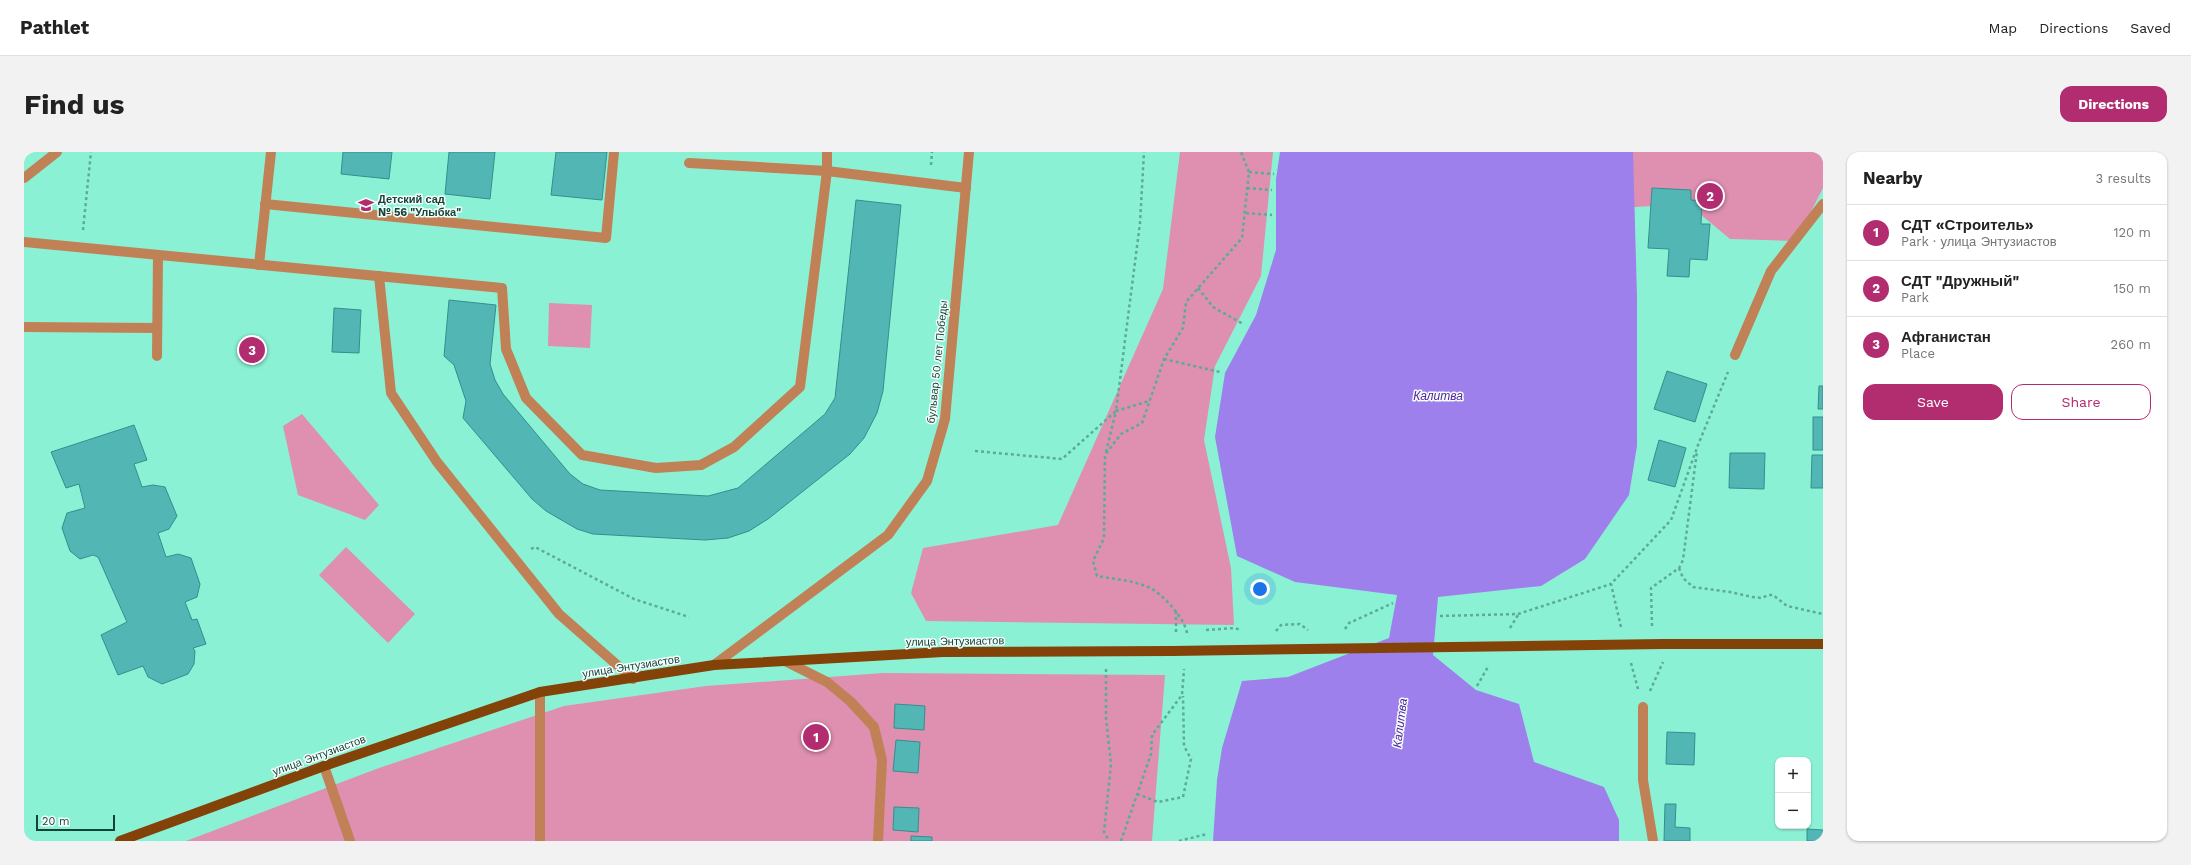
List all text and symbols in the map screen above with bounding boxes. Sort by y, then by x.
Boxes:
text: Pathlet [20,16,89,39]
text: Map [1989,20,2017,36]
text: Directions [2039,20,2108,36]
text: Saved [2130,20,2171,36]
button: Directions [2060,86,2167,122]
text: Find us [24,88,124,121]
text: Nearby [1863,168,1922,188]
text: 3 results [2096,171,2151,186]
pin: 2 [1697,181,1723,211]
place label: Детский сад № 56 "Улыбка" [378,193,461,219]
school or university icon: Детский сад № 56 "Улыбка" [357,196,375,214]
text: СДТ «Строитель» [1901,216,2034,234]
text: 1 [1873,225,1879,240]
text: 120 m [2113,225,2151,240]
text: Park · улица Энтузиастов [1901,234,2057,249]
text: СДТ "Дружный" [1901,272,2019,290]
text: 2 [1872,281,1880,296]
text: 150 m [2113,281,2151,296]
text: Park [1901,290,1929,305]
street label: бульвар 50 лет Победы [925,300,950,424]
text: Афганистан [1901,328,1991,346]
pin: 3 [239,335,265,365]
text: 3 [1872,337,1880,352]
text: 260 m [2111,337,2151,352]
text: Place [1901,346,1935,361]
button: Save [1863,384,2003,420]
button: Share [2011,384,2151,420]
water label: Калитва [1413,389,1463,403]
your location [1250,579,1270,599]
street label: улица Энтузиастов [906,634,1004,649]
street label: улица Энтузиастов [582,652,681,681]
water label: Калитва [1390,697,1410,749]
pin: 1 [803,722,829,752]
street label: улица Энтузиастов [271,732,368,778]
map controls [1775,757,1811,829]
button: + [1775,757,1811,793]
button: − [1775,793,1811,829]
scale bar [36,813,115,832]
text: 20 m [42,815,70,828]

